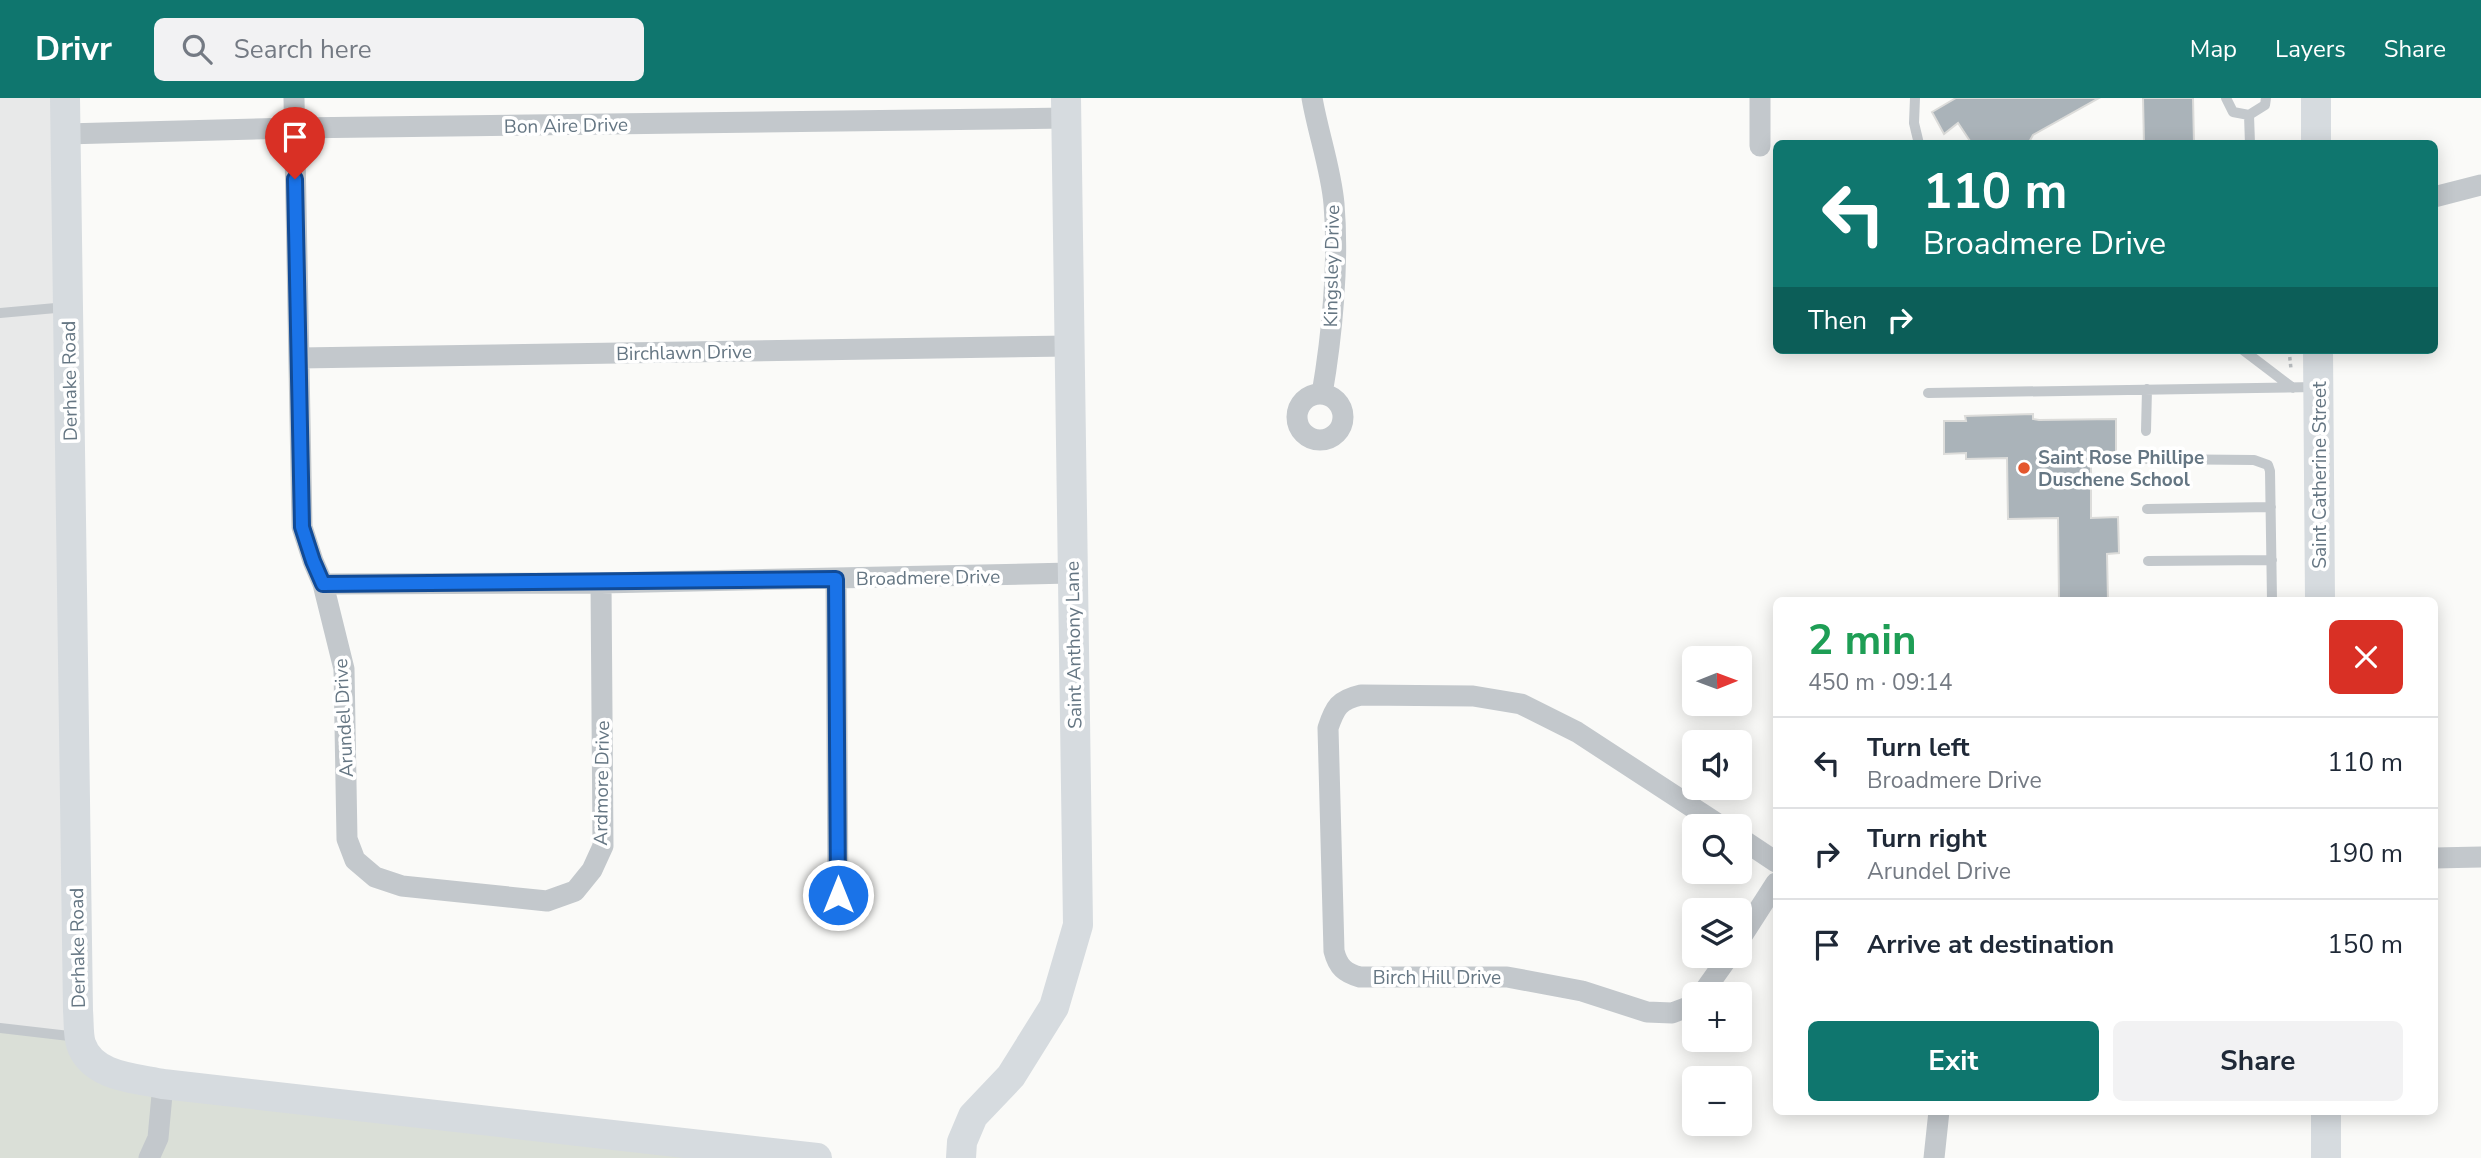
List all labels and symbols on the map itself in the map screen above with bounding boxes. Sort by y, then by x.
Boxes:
pin [265,107,325,179]
street label: Bon Aire Drive [504,112,628,140]
street label: Kingsley Drive [1318,205,1346,328]
street label: Derhake Road [56,321,84,441]
street label: Birchlawn Drive [616,339,752,367]
street label: Saint Catherine Street [2307,381,2333,569]
place label: Saint Rose Phillipe Duschene School [2038,445,2204,493]
marker: Saint Rose Phillipe Duschene School [2016,460,2032,476]
street label: Saint Anthony Lane [1060,561,1088,729]
street label: Broadmere Drive [856,564,1000,592]
north arrow [1682,646,1752,716]
street label: Arundel Drive [328,658,360,778]
street label: Ardmore Drive [588,720,616,846]
position arrow [801,858,875,932]
street label: Derhake Road [64,888,92,1008]
street label: Birch Hill Drive [1373,965,1501,991]

